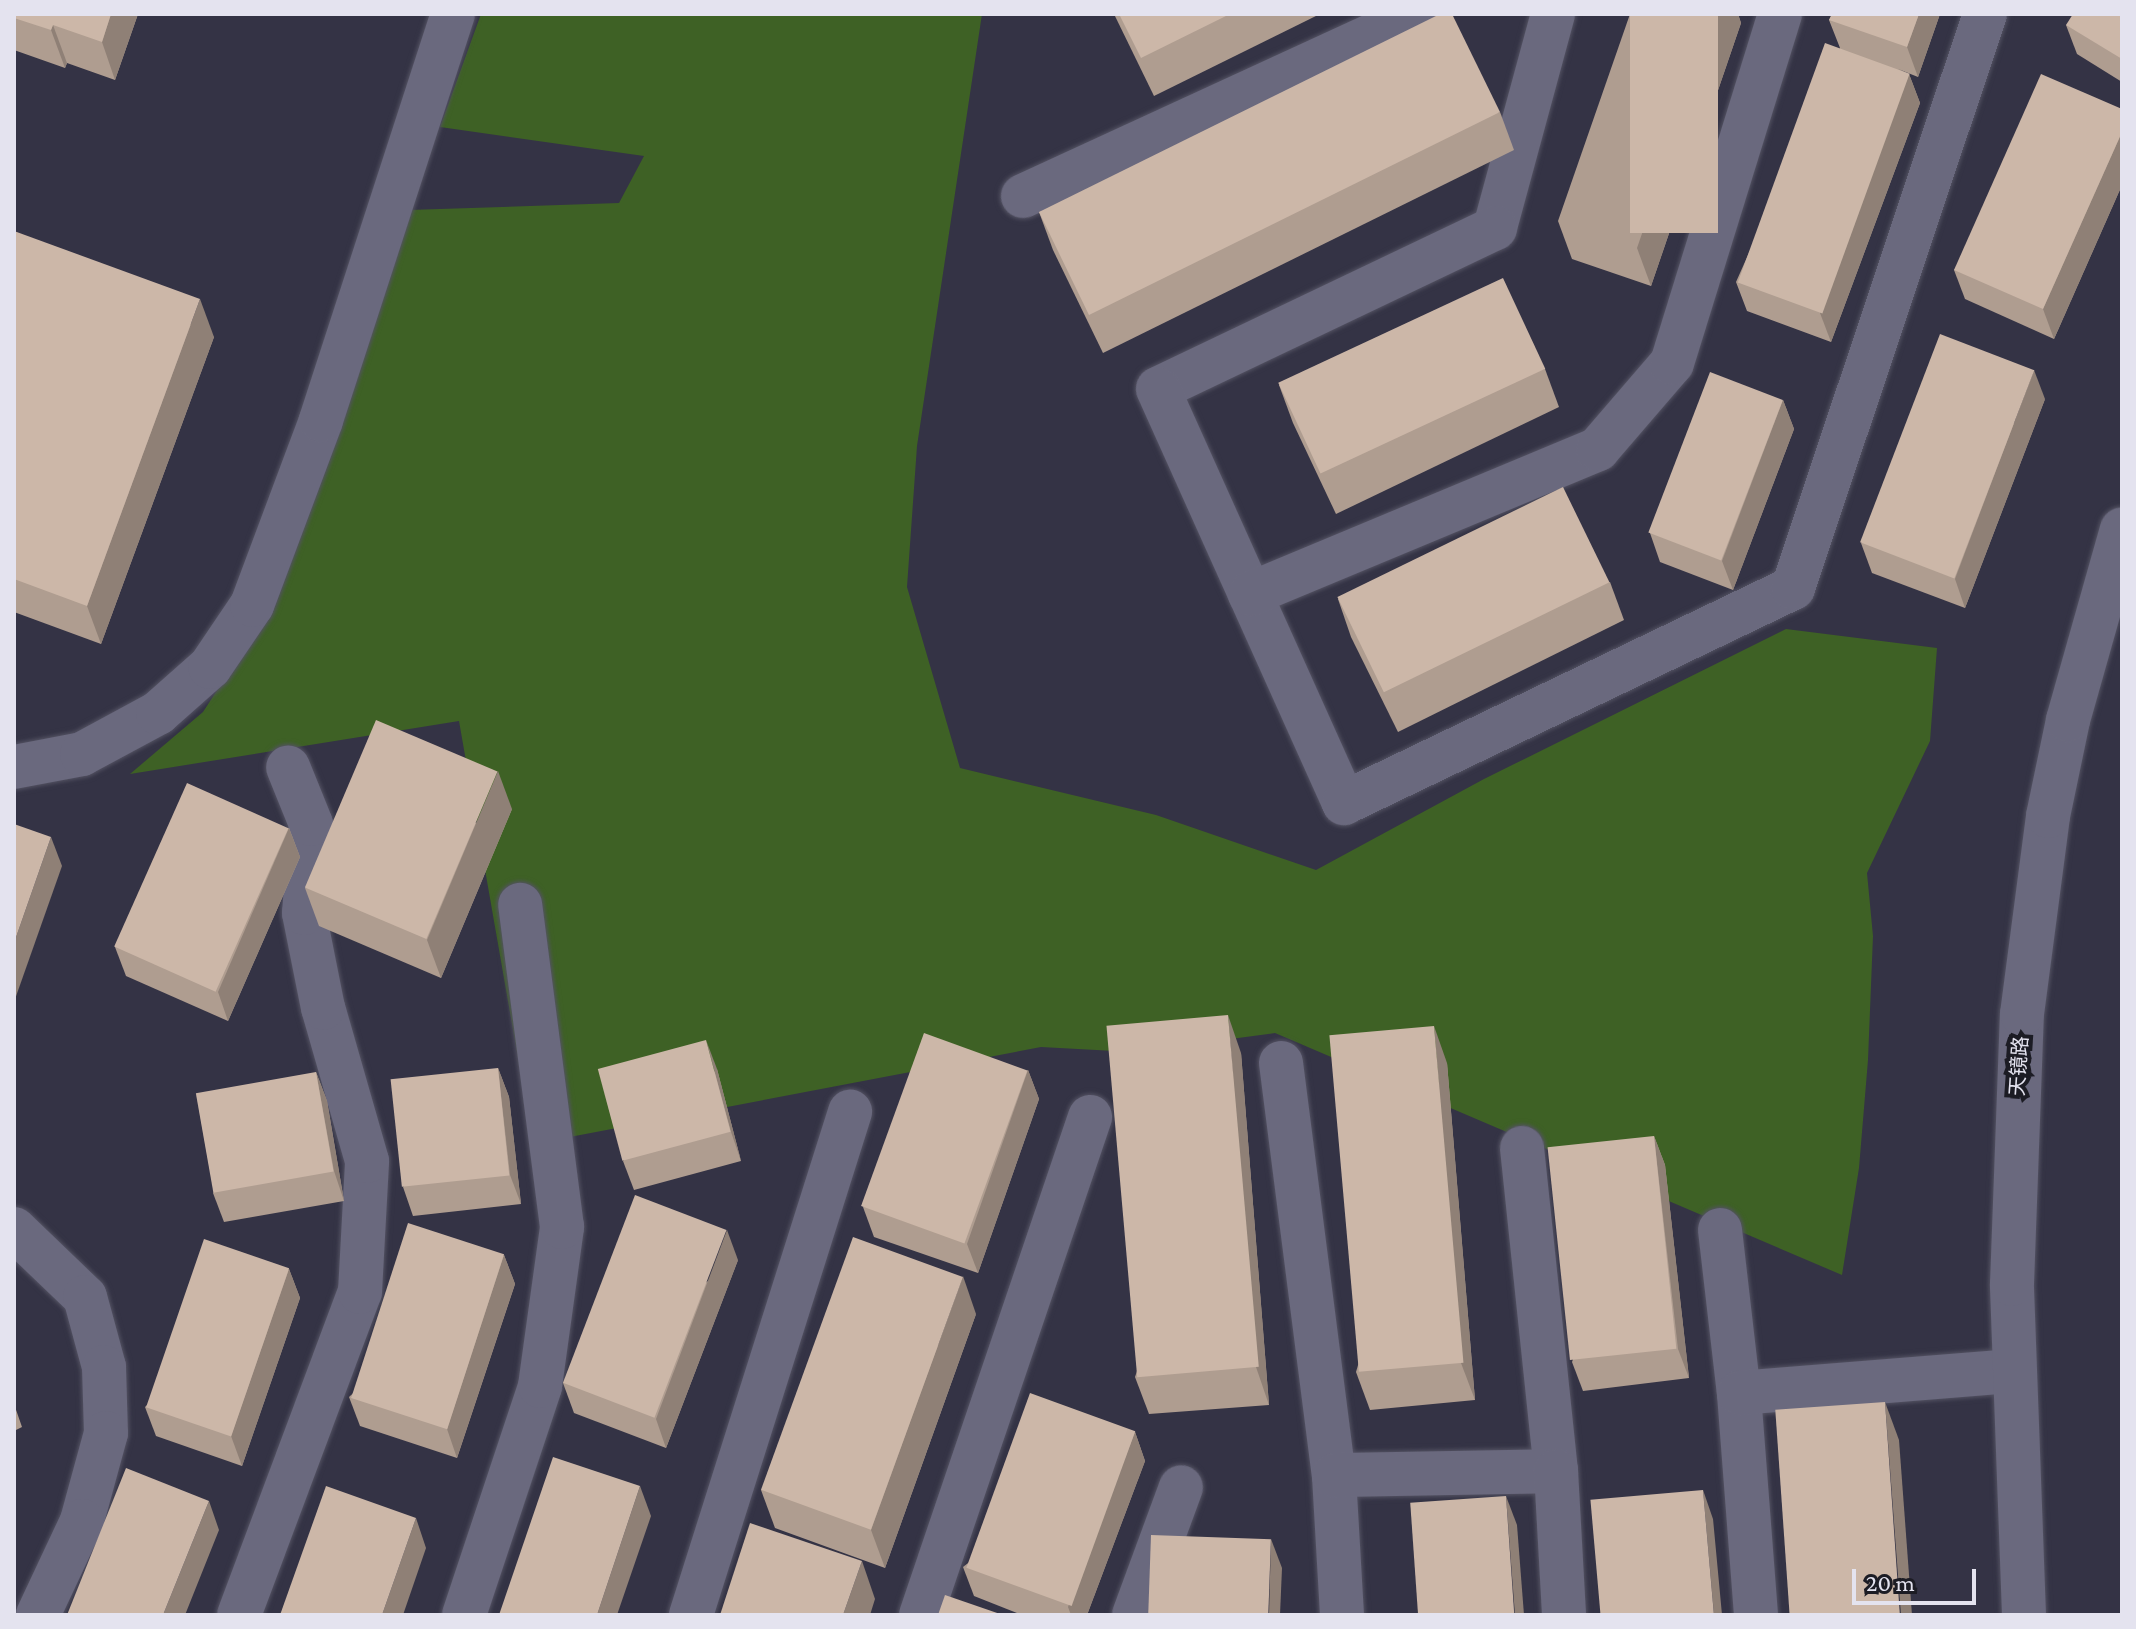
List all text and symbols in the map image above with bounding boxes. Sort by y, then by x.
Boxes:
street label: 天镜路 [2005,1035,2033,1097]
scale bar [1856,1553,1980,1603]
text: 20 m [1866,1569,1915,1596]

